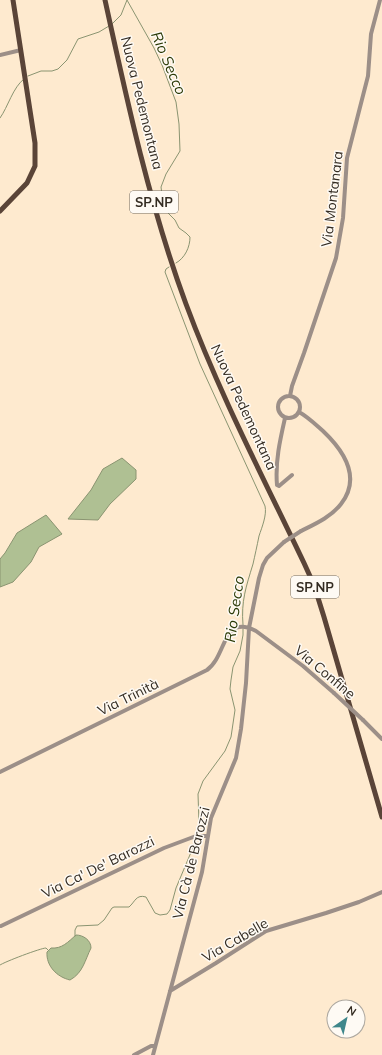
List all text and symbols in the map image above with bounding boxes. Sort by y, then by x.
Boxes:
water label: Rio Secco [147,28,191,98]
street label: Nuova Pedemontana [117,35,167,171]
street label: Via Montanara [317,150,347,248]
road number: SP.NP [130,191,178,213]
street label: Nuova Pedemontana [207,341,281,473]
water label: Rio Secco [220,574,248,644]
road number: SP.NP [291,576,339,598]
street label: Via Confine [291,641,359,703]
street label: Via Trinità [94,674,162,720]
street label: Via Cà de Barozzi [168,805,214,921]
street label: Via Ca' De' Barozzi [39,832,157,902]
street label: Via Cabelle [199,914,271,966]
north arrow [326,999,366,1039]
text: N [344,1003,359,1019]

